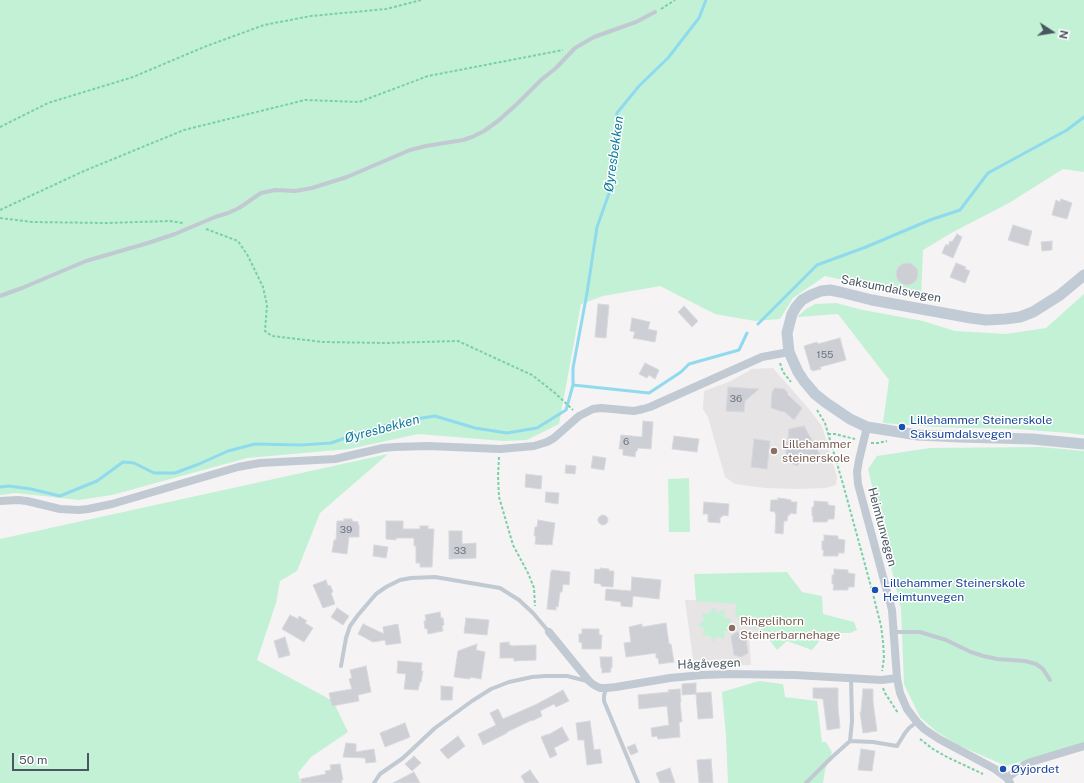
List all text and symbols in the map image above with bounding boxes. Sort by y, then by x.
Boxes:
north arrow [1032,12,1072,52]
text: N [1057,29,1071,40]
water label: Øyresbekken [601,115,627,193]
street label: Saksumdalsvegen [840,272,942,306]
house number: 155 [817,349,833,361]
house number: 36 [730,393,742,405]
water label: Øyresbekken [343,412,421,446]
place label: Lillehammer Steinerskole Saksumdalsvegen [910,413,1052,441]
marker: Lillehammer Steinerskole Saksumdalsvegen [897,422,907,432]
house number: 6 [623,436,629,448]
place label: Lillehammer steinerskole [782,437,851,465]
marker: Lillehammer steinerskole [769,446,779,456]
street label: Heimtunvegen [865,486,899,568]
house number: 39 [340,524,352,536]
house number: 33 [454,545,466,557]
place label: Lillehammer Steinerskole Heimtunvegen [883,576,1025,604]
marker: Lillehammer Steinerskole Heimtunvegen [870,585,880,595]
place label: Ringelihorn Steinerbarnehage [740,614,840,642]
marker: Ringelihorn Steinerbarnehage [727,623,737,633]
street label: Hågåvegen [677,656,741,672]
scale bar [14,745,91,771]
text: 50 m [19,753,47,767]
place label: Øyjordet [1011,762,1059,776]
marker: Øyjordet [998,764,1008,774]

